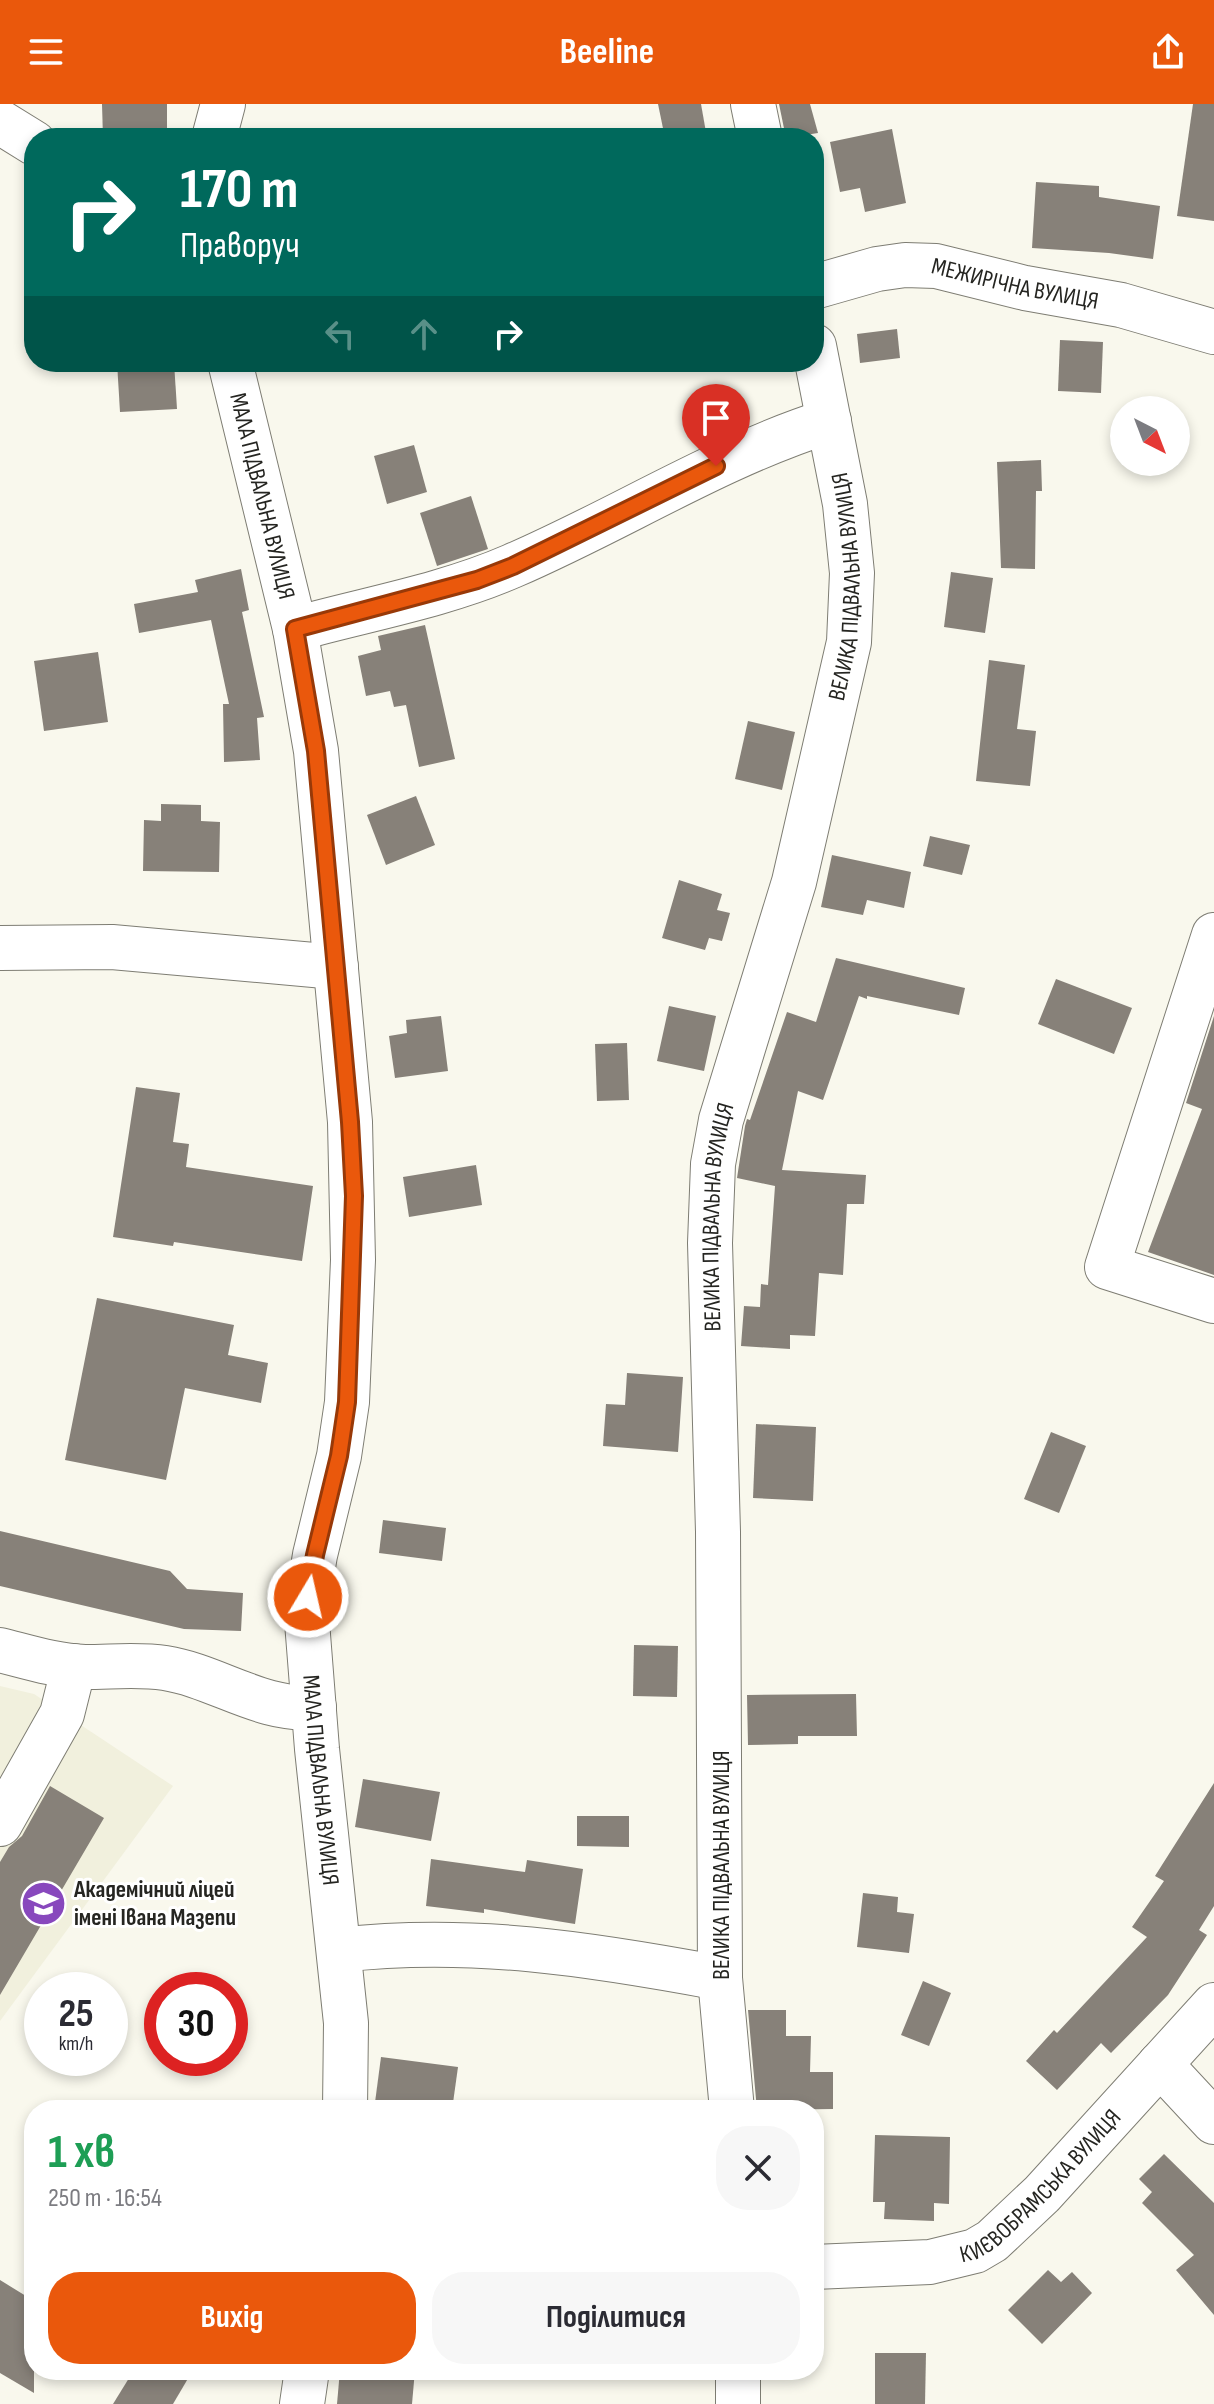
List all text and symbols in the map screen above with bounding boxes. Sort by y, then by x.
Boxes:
icon: menu [24,30,68,74]
icon: share [1146,30,1190,74]
text: Beeline [560,31,654,74]
text: 170 m [180,157,298,224]
icon: right [48,160,152,264]
text: Праворуч [180,225,300,268]
street label: МЕЖИРІЧНА ВУЛИЦЯ [929,251,1101,315]
icon: left [318,312,362,356]
icon: ahead [402,312,446,356]
icon: right [486,312,530,356]
pin [682,384,750,466]
street label: МАЛА ПІДВАЛЬНА ВУЛИЦЯ [224,390,302,602]
icon: arrive [694,396,738,440]
north arrow [1110,396,1190,476]
map controls [1110,396,1190,476]
street label: ВЕЛИКА ПІДВАЛЬНА ВУЛИЦЯ [822,470,866,703]
street label: ВЕЛИКА ПІДВАЛЬНА ВУЛИЦЯ [695,1099,740,1332]
position arrow [266,1555,350,1639]
street label: МАЛА ПІДВАЛЬНА ВУЛИЦЯ [297,1674,346,1887]
street label: ВЕЛИКА ПІДВАЛЬНА ВУЛИЦЯ [707,1750,736,1980]
place label: Академічний ліцей імені Івана Мазепи [73,1875,236,1932]
school or university icon: Академічний ліцей імені Івана Мазепи [19,1879,67,1927]
speed limit sign: 30 [144,1972,248,2076]
text: 25 [58,1990,94,2038]
text: km/h [59,2032,93,2056]
street label: КИЄВОБРАМСЬКА ВУЛИЦЯ [957,2103,1127,2269]
text: 1 хв [48,2124,115,2181]
button: close [716,2126,800,2210]
text: 250 m · 16:54 [48,2183,162,2214]
button: Вихід [48,2272,416,2364]
button: Поділитися [432,2272,800,2364]

